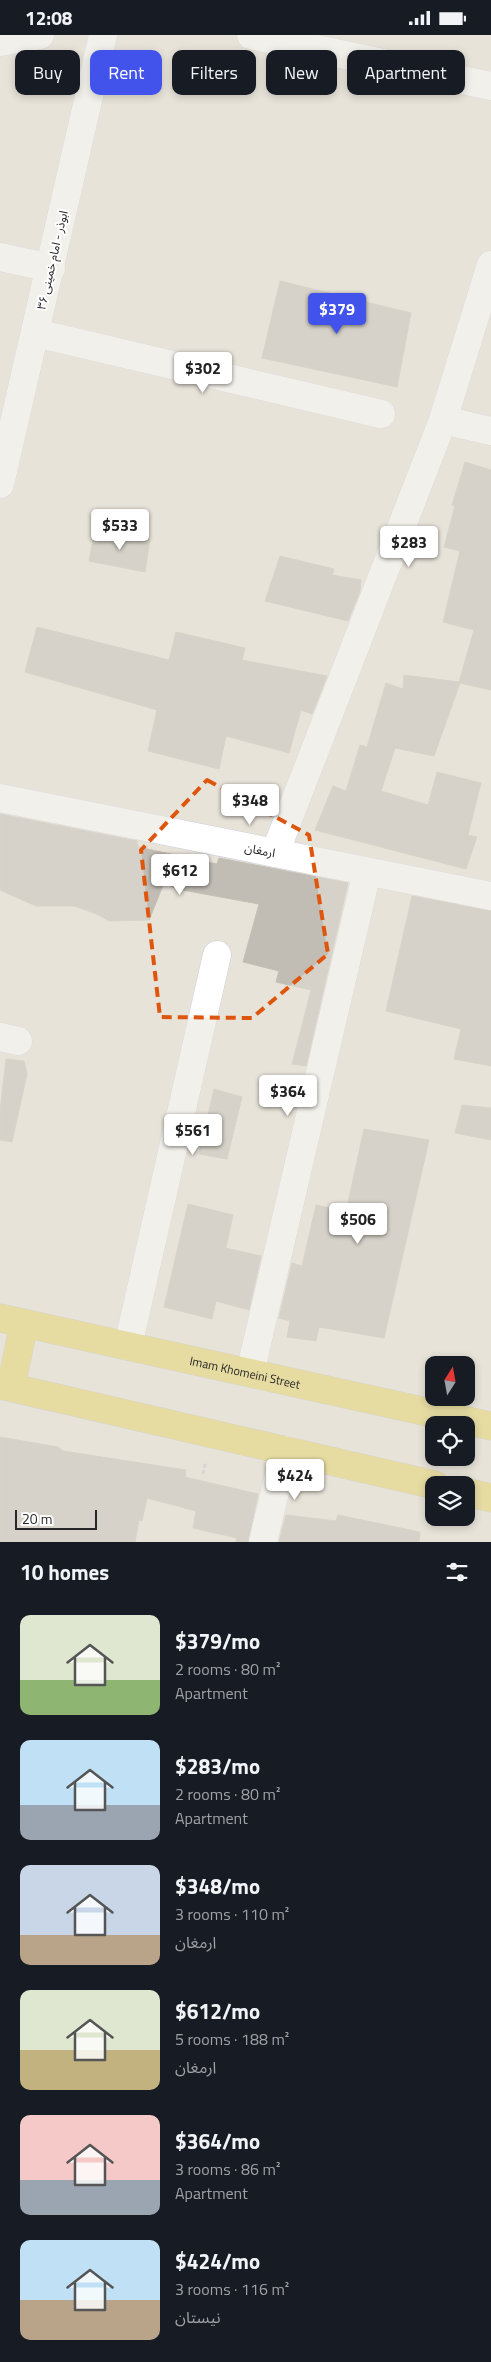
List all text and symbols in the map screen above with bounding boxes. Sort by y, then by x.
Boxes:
text: 12:08 [25,3,72,32]
chip: Buy [15,50,80,95]
chip: Rent [90,50,162,95]
chip: Filters [172,50,256,95]
chip: New [266,50,337,95]
chip: Apartment [347,50,465,95]
street label: ابوذر - امام خمینی ۳۶ [31,208,73,311]
pin: $379 [307,293,367,335]
text: $379 [319,297,355,321]
pin: $302 [173,351,233,394]
text: $302 [185,356,221,380]
pin: $533 [90,509,150,551]
text: $533 [102,513,138,537]
pin: $283 [379,525,439,568]
text: $283 [391,530,427,554]
pin: $348 [220,783,280,826]
text: $348 [232,788,268,812]
street label: ارمغان [243,838,277,862]
pin: $612 [150,853,210,896]
text: $612 [162,858,198,882]
pin: $364 [258,1075,318,1117]
text: $364 [270,1079,306,1103]
pin: $561 [163,1113,223,1156]
text: $561 [175,1118,211,1142]
pin: $506 [328,1203,388,1245]
text: $506 [340,1207,376,1231]
street label: Imam Khomeini Street [188,1351,303,1393]
north arrow [425,1356,475,1406]
map controls [425,1356,475,1526]
button: locate [425,1416,475,1466]
pin: $424 [265,1459,325,1501]
text: $424 [277,1463,313,1487]
button: layers [425,1476,475,1526]
scale bar [15,1507,98,1530]
text: 20 m [22,1508,52,1529]
text: 10 homes [20,1556,109,1588]
icon: filters [443,1558,471,1586]
text: $379/mo [175,1625,260,1657]
icon: home [60,1635,120,1695]
text: 2 rooms · 80 m² [175,1657,280,1681]
text: Apartment [175,1681,248,1705]
text: $283/mo [175,1750,260,1782]
icon: home [60,1760,120,1820]
text: 2 rooms · 80 m² [175,1782,280,1806]
text: Apartment [175,1806,248,1830]
text: $348/mo [175,1870,260,1902]
icon: home [60,1885,120,1945]
text: 3 rooms · 110 m² [175,1902,289,1926]
text: ارمغان [175,1930,216,1954]
text: $612/mo [175,1995,260,2027]
icon: home [60,2010,120,2070]
text: 5 rooms · 188 m² [175,2027,289,2051]
text: ارمغان [175,2055,216,2079]
text: $364/mo [175,2125,260,2157]
icon: home [60,2135,120,2195]
text: 3 rooms · 86 m² [175,2157,280,2181]
text: Apartment [175,2181,248,2205]
text: $424/mo [175,2245,260,2277]
icon: home [60,2260,120,2320]
text: 3 rooms · 116 m² [175,2277,289,2301]
text: نیستان [175,2305,220,2329]

